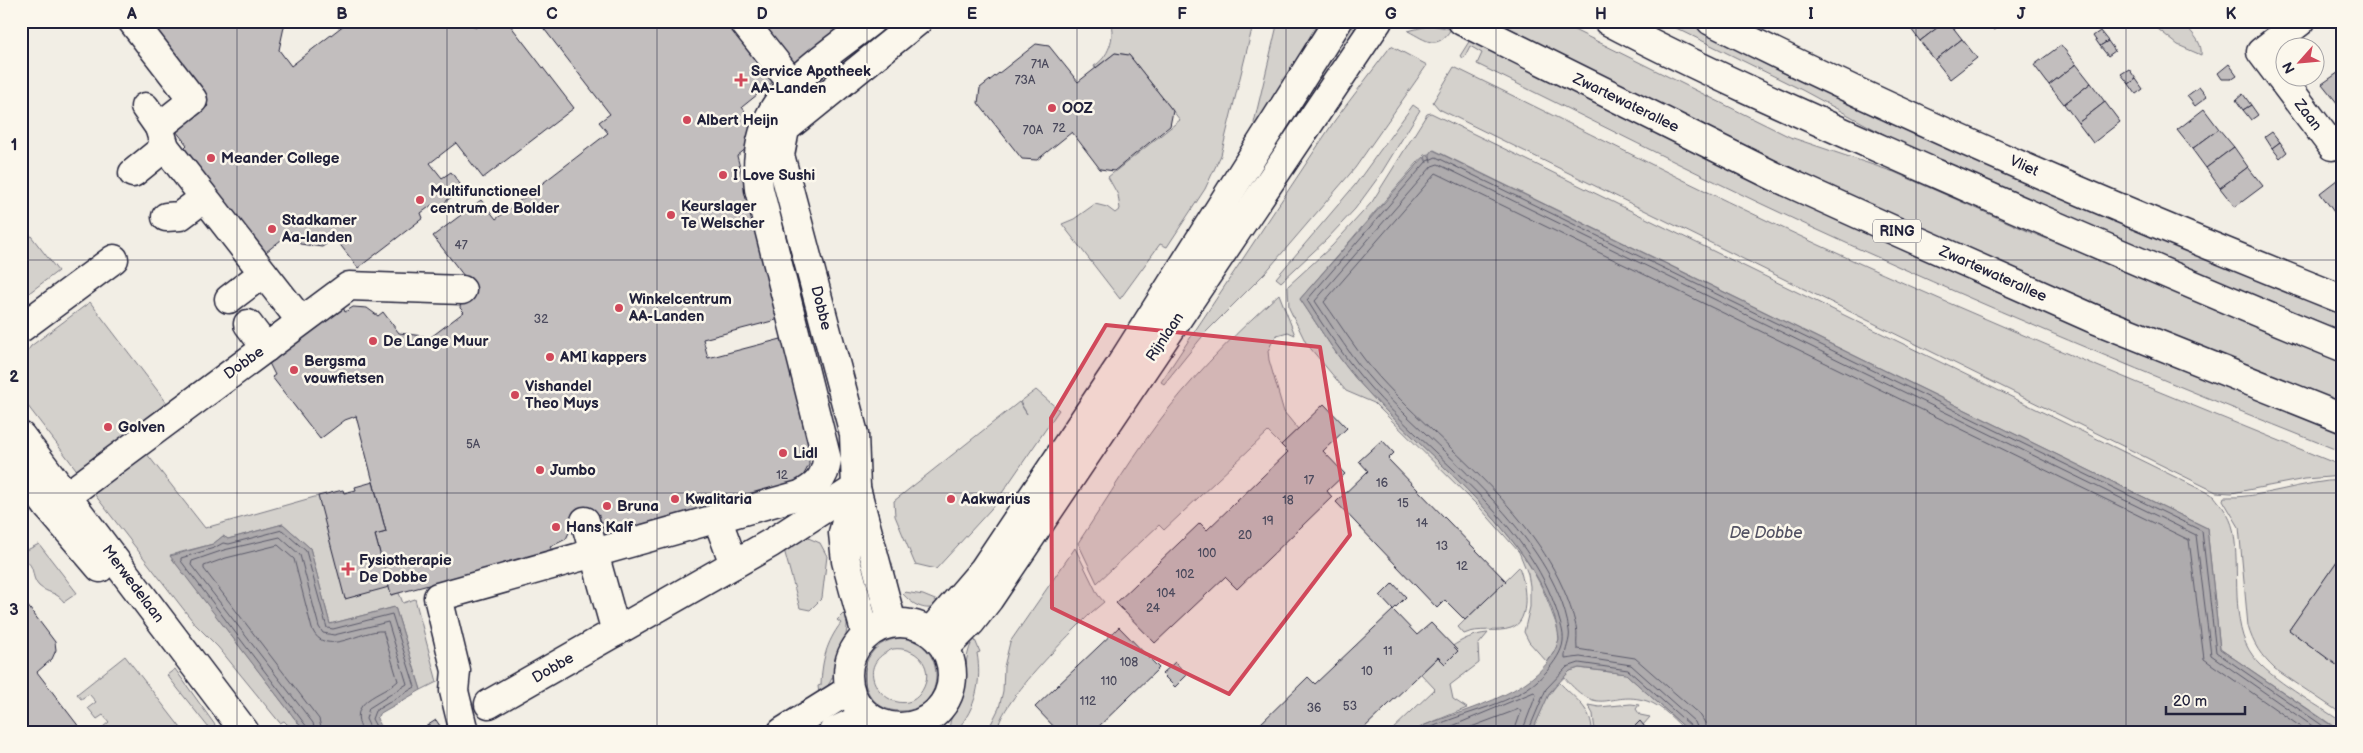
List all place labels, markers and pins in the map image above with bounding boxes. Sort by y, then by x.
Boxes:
place label: Service Apotheek AA-Landen [750,62,871,98]
marker: Service Apotheek AA-Landen [735,74,747,86]
place label: OOZ [1062,99,1093,118]
marker: OOZ [1046,102,1058,114]
place label: Albert Heijn [696,111,778,130]
marker: Albert Heijn [681,114,693,126]
place label: Meander College [221,149,340,168]
marker: Meander College [205,152,217,164]
place label: I Love Sushi [733,166,815,185]
marker: I Love Sushi [717,169,729,181]
place label: Multifunctioneel centrum de Bolder [430,182,560,218]
marker: Multifunctioneel centrum de Bolder [414,194,426,206]
place label: Keurslager Te Welscher [681,197,765,233]
marker: Keurslager Te Welscher [665,209,677,221]
place label: Stadkamer Aa-landen [281,211,358,247]
marker: Stadkamer Aa-landen [266,223,278,235]
place label: Winkelcentrum AA-Landen [628,290,732,326]
marker: Winkelcentrum AA-Landen [613,302,625,314]
place label: De Lange Muur [383,332,489,351]
marker: De Lange Muur [367,335,379,347]
place label: AMI kappers [559,348,647,367]
marker: AMI kappers [544,351,556,363]
place label: Bergsma vouwfietsen [303,352,384,388]
marker: Bergsma vouwfietsen [288,364,300,376]
place label: Vishandel Theo Muys [525,377,599,413]
marker: Vishandel Theo Muys [509,389,521,401]
place label: Golven [118,418,165,437]
marker: Golven [102,421,114,433]
place label: Lidl [793,444,818,463]
marker: Lidl [777,447,789,459]
place label: Jumbo [550,461,596,480]
marker: Jumbo [534,464,546,476]
place label: Kwalitaria [685,490,752,509]
place label: Aakwarius [960,490,1030,509]
marker: Kwalitaria [669,493,681,505]
marker: Aakwarius [945,493,957,505]
place label: Bruna [617,497,659,516]
marker: Bruna [601,500,613,512]
place label: Hans Kalf [566,518,633,537]
marker: Hans Kalf [550,521,562,533]
place label: Fysiotherapie De Dobbe [359,551,452,587]
marker: Fysiotherapie De Dobbe [341,562,355,576]

